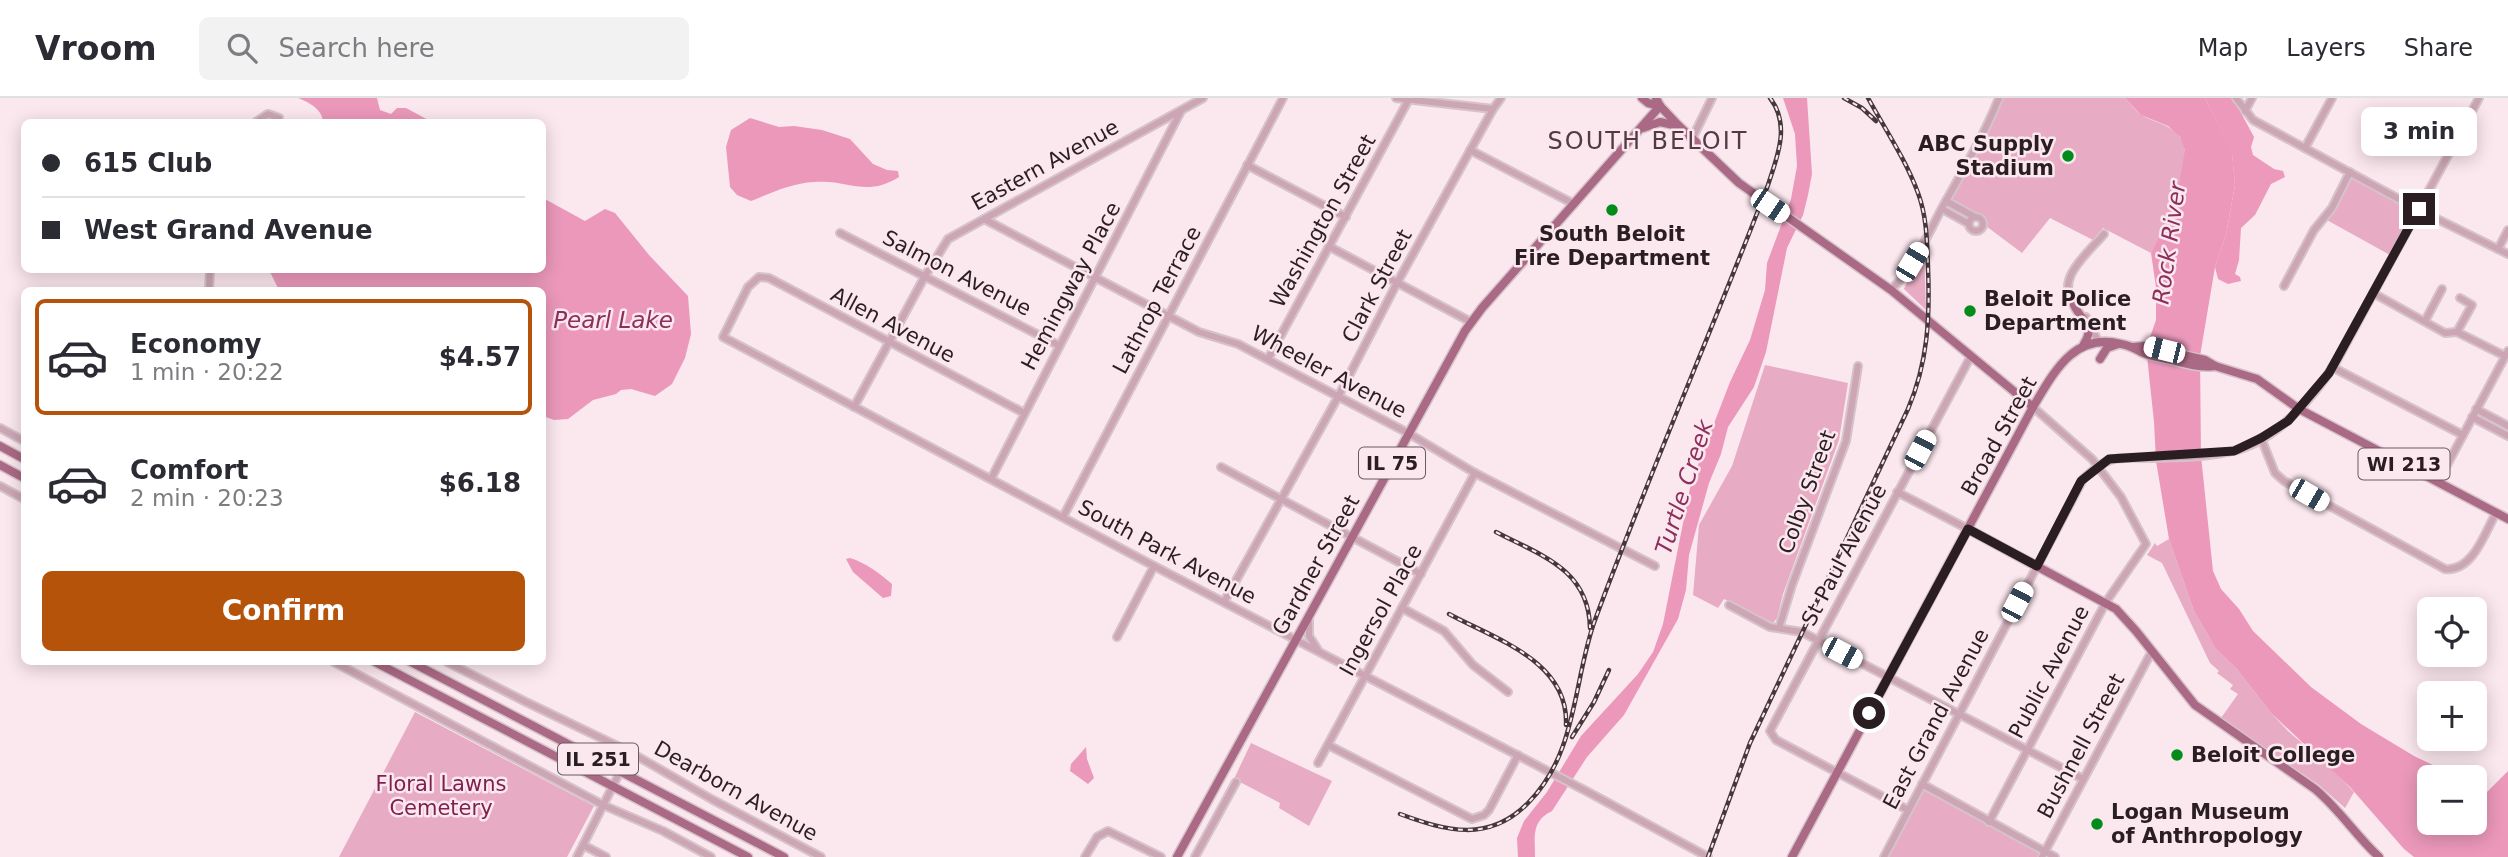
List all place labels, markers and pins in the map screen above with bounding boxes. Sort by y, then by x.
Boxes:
place label: ABC Supply Stadium [1918,132,2054,180]
marker: ABC Supply Stadium [2060,148,2076,164]
marker: South Beloit Fire Department [1604,202,1620,218]
place label: South Beloit Fire Department [1514,222,1710,270]
place label: Beloit Police Department [1984,287,2131,335]
marker: Beloit Police Department [1962,303,1978,319]
place label: Beloit College [2191,743,2355,767]
marker: Beloit College [2169,747,2185,763]
place label: Logan Museum of Anthropology [2111,800,2303,848]
marker: Logan Museum of Anthropology [2089,816,2105,832]

